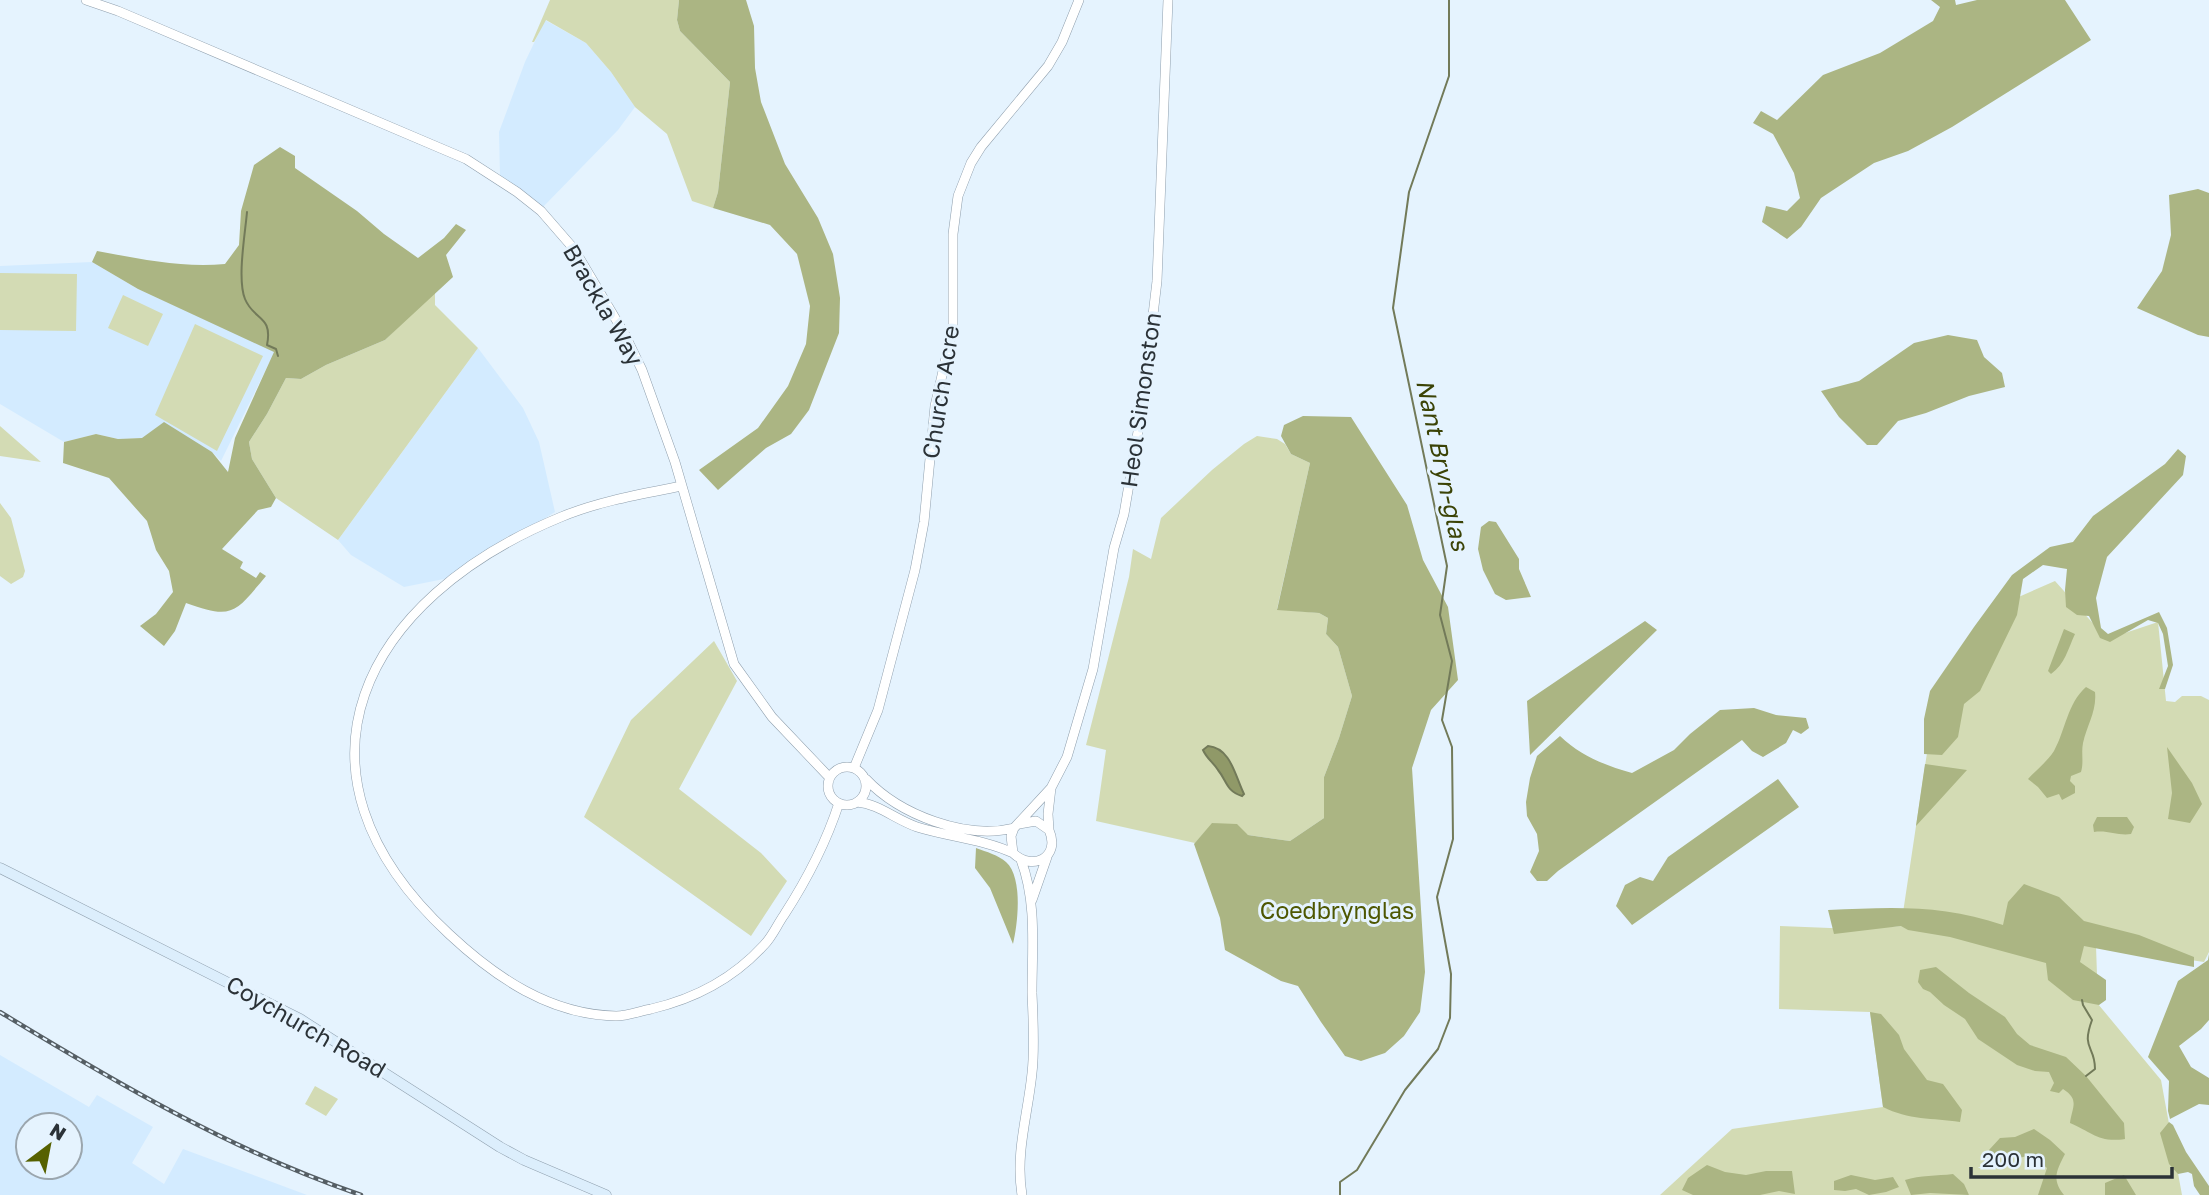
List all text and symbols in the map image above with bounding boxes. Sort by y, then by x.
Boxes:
street label: Brackla Way [558,239,650,370]
street label: Heol Simonston [1114,311,1166,489]
street label: Church Acre [916,323,964,461]
water label: Nant Bryn-glas [1410,377,1476,554]
park label: Coedbrynglas [1260,896,1414,924]
street label: Coychurch Road [222,969,391,1083]
north arrow [14,1111,84,1181]
text: N [46,1118,70,1145]
scale bar [1971,1136,2172,1180]
text: 200 m [1982,1146,2044,1172]

